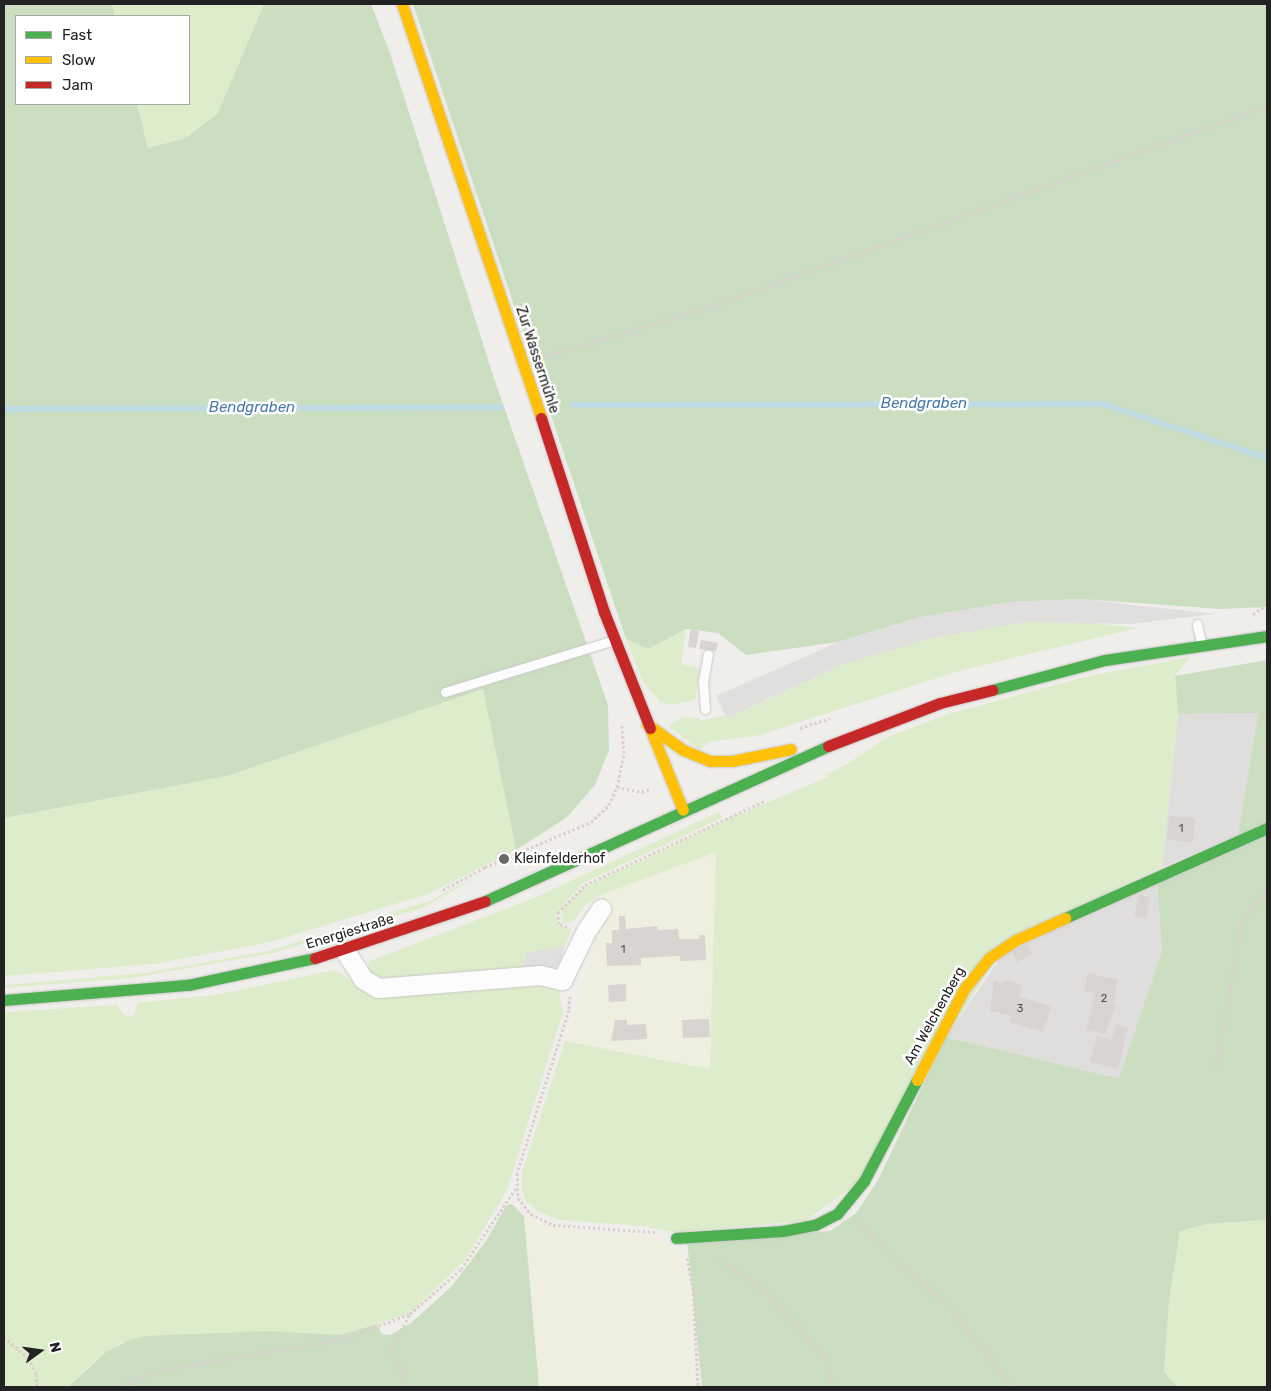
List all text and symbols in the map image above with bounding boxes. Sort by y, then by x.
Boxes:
legend [15,15,190,105]
text: Fast [62,26,92,44]
text: Slow [62,51,95,69]
text: Jam [62,76,93,94]
street label: Zur Wassermühle [512,304,562,416]
water label: Bendgraben [881,395,967,413]
water label: Bendgraben [209,399,295,417]
house number: 1 [1179,822,1183,836]
place label: Kleinfelderhof [514,851,605,867]
marker: Kleinfelderhof [498,853,510,865]
street label: Energiestraße [304,911,396,953]
house number: 1 [621,943,625,957]
street label: Am Welchenberg [901,964,969,1068]
house number: 2 [1101,992,1107,1006]
house number: 3 [1017,1002,1023,1016]
north arrow [15,1326,65,1376]
text: N [46,1340,65,1354]

